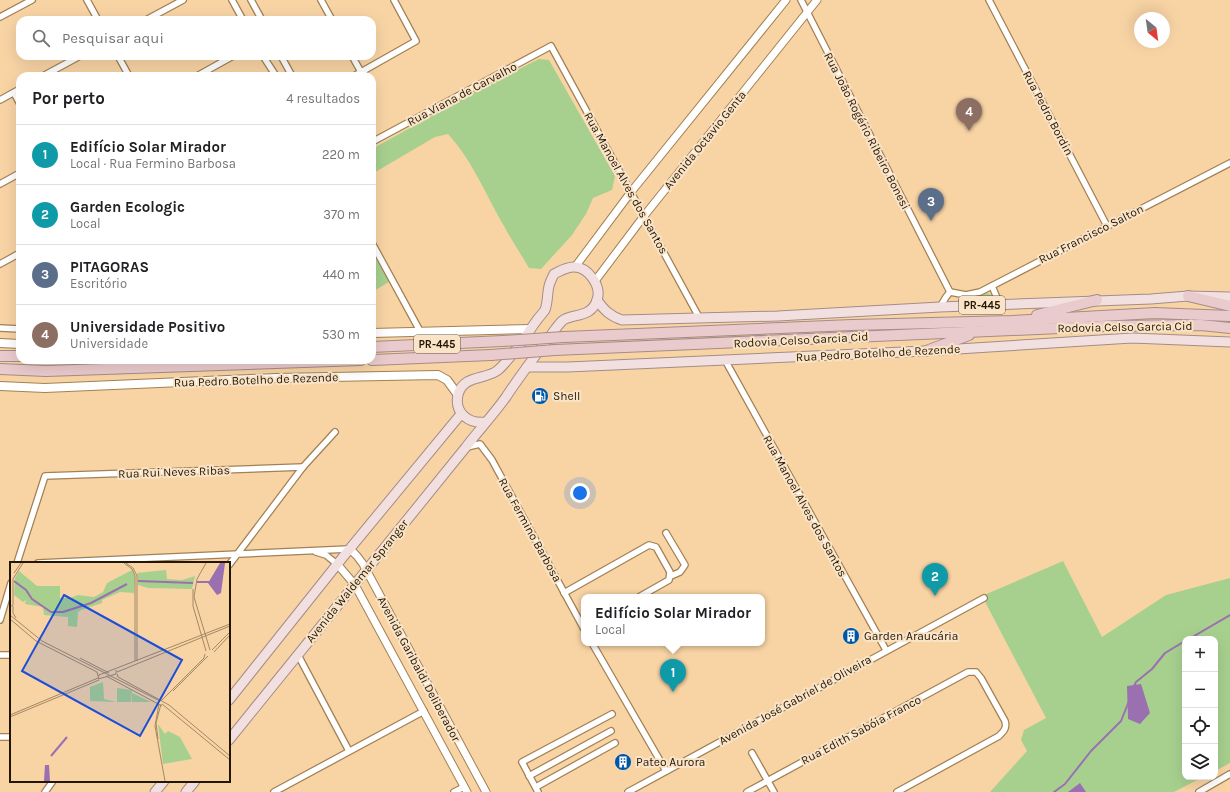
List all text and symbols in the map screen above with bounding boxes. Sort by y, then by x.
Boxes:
north arrow [1134,12,1170,48]
search box [16,16,376,60]
icon: search [30,27,52,49]
text: Pesquisar aqui [62,29,164,47]
street label: Rua João Rogério Ribeiro Bonesi [821,50,913,212]
street label: Rua Viana de Carvalho [405,59,519,129]
street label: Rua Pedro Bordin [1020,68,1076,158]
text: Por perto [32,88,105,108]
street label: Avenida Octavio Genta [661,88,749,192]
text: 4 resultados [286,91,360,106]
pin: 4 [956,98,982,131]
street label: Rua Manoel Alves dos Santos [581,110,671,256]
text: Edifício Solar Mirador [70,138,226,156]
text: 1 [43,147,47,162]
text: 220 m [322,147,360,162]
text: Local · Rua Fermino Barbosa [70,156,236,171]
pin: 3 [918,188,944,221]
text: Garden Ecologic [70,198,185,216]
street label: Rua Francisco Salton [1036,201,1146,267]
text: 2 [41,207,49,222]
text: 370 m [323,207,360,222]
text: Local [70,216,101,231]
text: PITAGORAS [70,258,149,276]
text: 3 [41,267,49,282]
text: 440 m [323,267,360,282]
text: Escritório [70,276,127,291]
road number: PR-445 [959,296,1005,314]
text: Universidade Positivo [70,318,225,336]
street label: Rodovia Celso Garcia Cid [1057,319,1193,335]
text: 4 [41,327,49,342]
text: 530 m [322,327,360,342]
street label: Rodovia Celso Garcia Cid [733,329,869,351]
road number: PR-445 [414,335,460,353]
text: Universidade [70,336,148,351]
street label: Rua Pedro Botelho de Rezende [796,342,960,364]
street label: Rua Pedro Botelho de Rezende [174,370,338,390]
fuel station icon: Shell [530,386,550,406]
place label: Shell [553,389,580,403]
street label: Rua Manoel Alves dos Santos [760,433,850,579]
street label: Rua Rui Neves Ribas [118,463,230,481]
street label: Rua Fermino Barbosa [496,475,564,585]
your location [570,483,590,503]
street label: Avenida Waldemar Spranger [303,516,411,645]
inset map [10,562,230,782]
pin: 2 [922,563,948,596]
street label: Avenida Garibaldi Deliberador [375,594,464,745]
popup [581,594,765,646]
text: Edifício Solar Mirador [595,604,751,622]
text: Local [595,622,626,637]
building icon: Garden Araucária [841,626,861,646]
place label: Garden Araucária [864,629,958,643]
map controls [1182,636,1218,780]
button: + [1182,636,1218,672]
street label: Avenida José Gabriel de Oliveira [716,652,874,748]
pin: 1 [660,659,686,692]
button: − [1182,672,1218,708]
street label: Rua Edith Sabóia Franco [799,692,923,768]
button: locate [1182,708,1218,744]
button: layers [1182,744,1218,780]
building icon: Pateo Aurora [613,752,633,772]
place label: Pateo Aurora [636,755,705,769]

